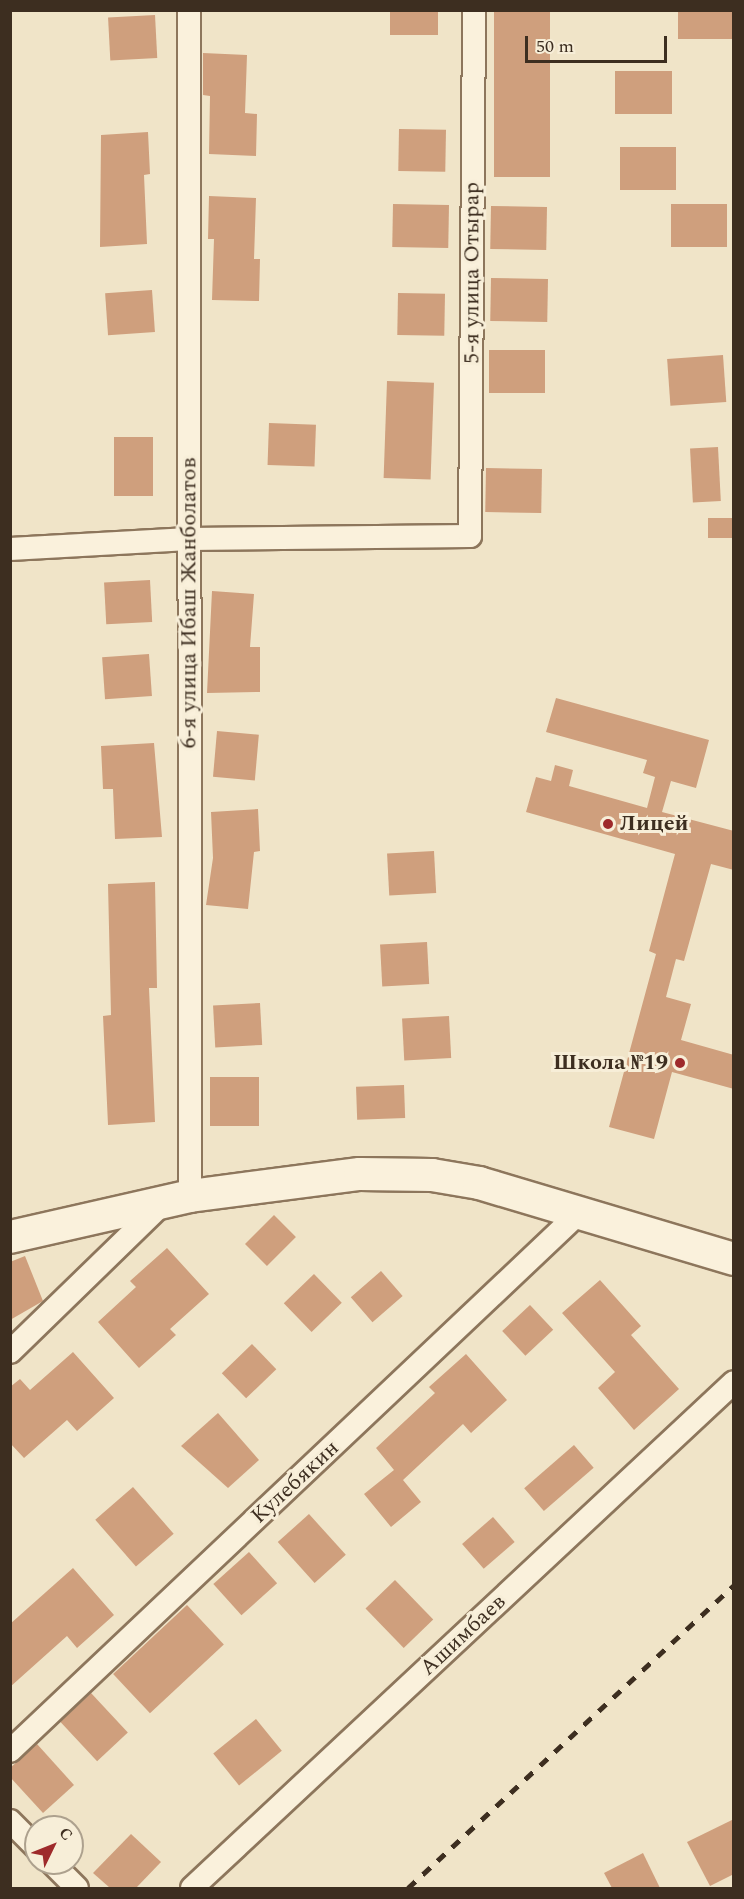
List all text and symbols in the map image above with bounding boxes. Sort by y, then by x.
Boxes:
scale bar [528,24,670,62]
text: 50 m [536,33,574,60]
street label: 5-я улица Отырар [459,182,485,364]
street label: 6-я улица Ибаш Жанболатов [176,458,202,748]
place label: Лицей [620,811,689,837]
marker: Лицей [601,817,615,831]
place label: Школа №19 [553,1050,668,1076]
marker: Школа №19 [673,1056,687,1070]
street label: Кулебякин [246,1435,344,1529]
street label: Ашимбаев [415,1589,511,1681]
north arrow [24,1815,84,1875]
text: С [53,1822,78,1846]

